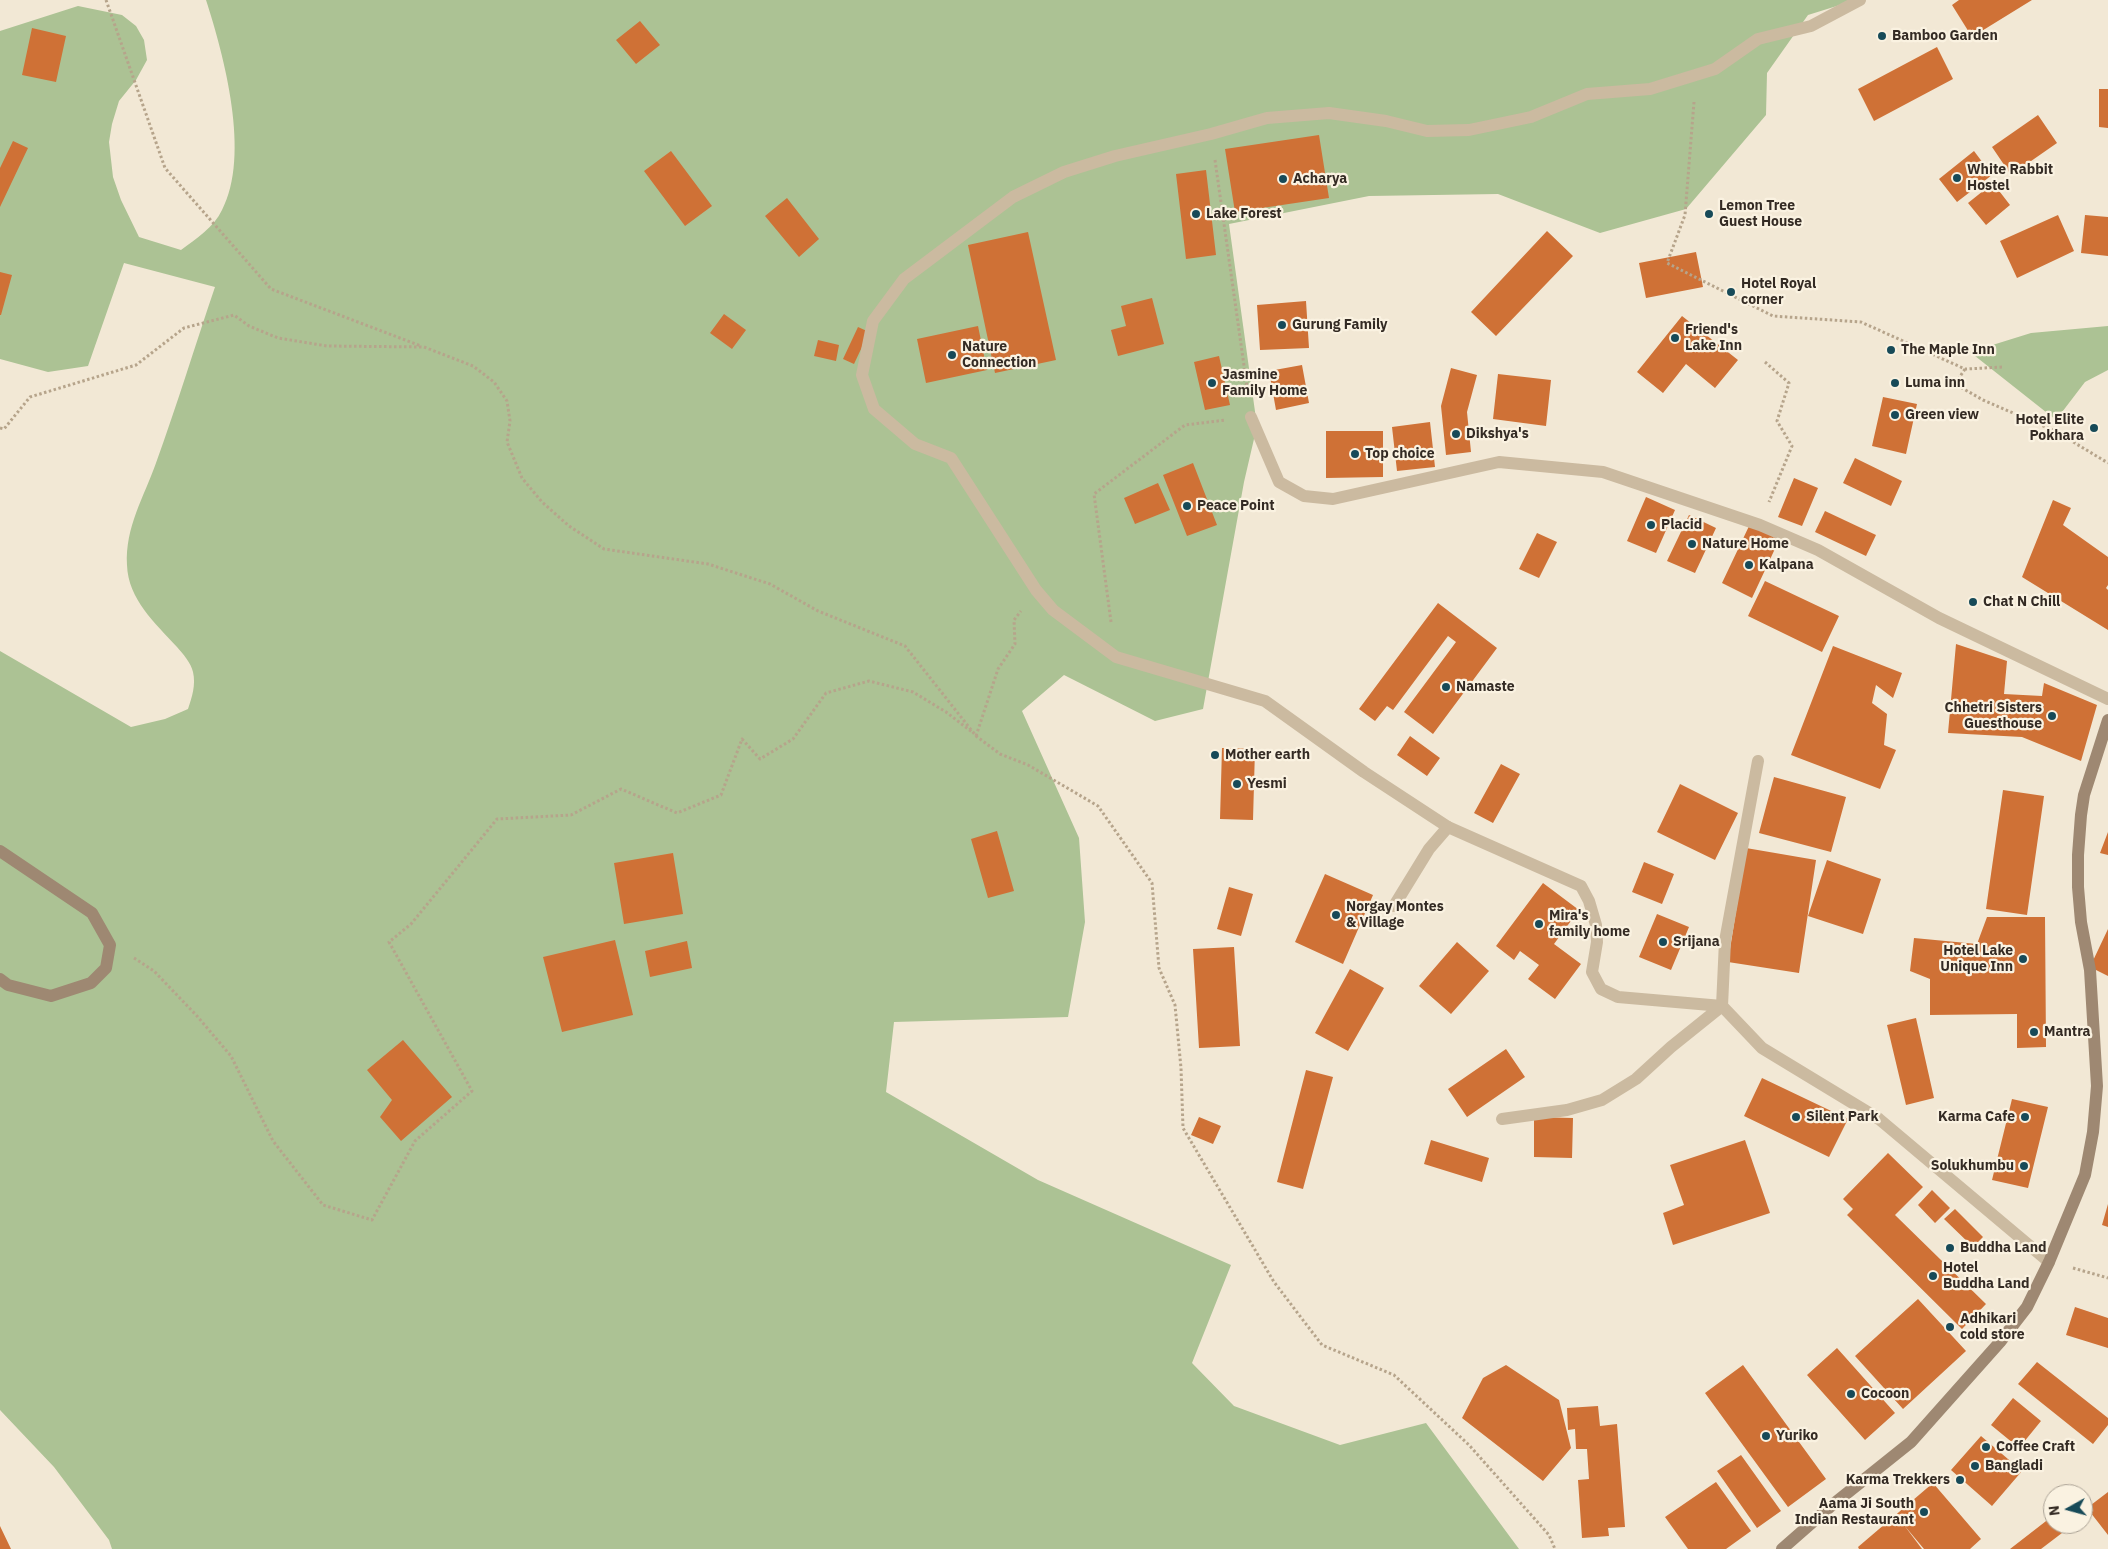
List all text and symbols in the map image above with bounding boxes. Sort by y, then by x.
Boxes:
place label: Bamboo Garden [1892,28,1998,44]
marker: Bamboo Garden [1876,30,1888,42]
place label: White Rabbit Hostel [1967,162,2053,194]
place label: Acharya [1293,171,1347,187]
marker: White Rabbit Hostel [1951,172,1963,184]
marker: Acharya [1277,173,1289,185]
place label: Lemon Tree Guest House [1719,198,1802,230]
place label: Lake Forest [1206,206,1282,222]
marker: Lake Forest [1190,208,1202,220]
marker: Lemon Tree Guest House [1703,208,1715,220]
place label: Hotel Royal corner [1741,276,1816,308]
marker: Hotel Royal corner [1725,286,1737,298]
place label: Gurung Family [1292,317,1388,333]
marker: Gurung Family [1276,319,1288,331]
place label: Friend's Lake Inn [1685,322,1742,354]
marker: Friend's Lake Inn [1669,332,1681,344]
place label: Nature Connection [962,339,1036,372]
place label: The Maple Inn [1901,342,1995,358]
marker: The Maple Inn [1885,344,1897,356]
marker: Nature Connection [946,349,958,361]
place label: Jasmine Family Home [1222,367,1307,400]
place label: Luma inn [1905,375,1965,391]
marker: Jasmine Family Home [1206,377,1218,389]
marker: Luma inn [1889,377,1901,389]
place label: Green view [1905,407,1979,423]
marker: Green view [1889,409,1901,421]
place label: Hotel Elite Pokhara [2015,412,2084,444]
marker: Hotel Elite Pokhara [2088,422,2100,434]
place label: Dikshya's [1466,426,1529,442]
marker: Dikshya's [1450,428,1462,440]
place label: Top choice [1365,446,1434,462]
marker: Top choice [1349,448,1361,460]
place label: Peace Point [1197,498,1275,514]
marker: Peace Point [1181,500,1193,512]
place label: Placid [1661,517,1702,533]
marker: Placid [1645,519,1657,531]
place label: Nature Home [1702,536,1789,552]
marker: Nature Home [1686,538,1698,550]
place label: Kalpana [1759,557,1814,573]
marker: Kalpana [1743,559,1755,571]
place label: Chat N Chill [1983,594,2060,610]
marker: Chat N Chill [1967,596,1979,608]
place label: Namaste [1456,679,1515,695]
marker: Namaste [1440,681,1452,693]
place label: Chhetri Sisters Guesthouse [1944,700,2042,732]
marker: Chhetri Sisters Guesthouse [2046,710,2058,722]
place label: Mother earth [1225,747,1310,763]
marker: Mother earth [1209,749,1221,761]
place label: Yesmi [1247,776,1287,792]
marker: Yesmi [1231,778,1243,790]
place label: Norgay Montes & Village [1346,899,1444,932]
place label: Mira's family home [1549,908,1630,940]
marker: Norgay Montes & Village [1330,909,1342,921]
marker: Mira's family home [1533,918,1545,930]
place label: Srijana [1673,934,1720,950]
marker: Srijana [1657,936,1669,948]
place label: Hotel Lake Unique Inn [1940,943,2013,976]
marker: Hotel Lake Unique Inn [2017,953,2029,965]
place label: Mantra [2044,1024,2091,1040]
marker: Mantra [2028,1026,2040,1038]
place label: Silent Park [1806,1109,1879,1125]
place label: Karma Cafe [1938,1109,2015,1125]
marker: Silent Park [1790,1111,1802,1123]
marker: Karma Cafe [2019,1111,2031,1123]
place label: Solukhumbu [1931,1158,2014,1174]
marker: Solukhumbu [2018,1160,2030,1172]
place label: Buddha Land [1960,1240,2047,1256]
marker: Buddha Land [1944,1242,1956,1254]
place label: Hotel Buddha Land [1943,1260,2030,1292]
marker: Hotel Buddha Land [1927,1270,1939,1282]
place label: Adhikari cold store [1960,1311,2025,1344]
marker: Adhikari cold store [1944,1321,1956,1333]
place label: Cocoon [1861,1386,1909,1402]
marker: Cocoon [1845,1388,1857,1400]
place label: Yuriko [1776,1428,1818,1444]
marker: Yuriko [1760,1430,1772,1442]
place label: Coffee Craft [1996,1439,2075,1455]
marker: Coffee Craft [1980,1441,1992,1453]
place label: Bangladi [1985,1458,2043,1474]
marker: Bangladi [1969,1460,1981,1472]
place label: Karma Trekkers [1846,1472,1950,1488]
marker: Karma Trekkers [1954,1474,1966,1486]
north arrow [2043,1484,2093,1534]
place label: Aama Ji South Indian Restaurant [1795,1496,1914,1528]
text: N [2045,1505,2064,1517]
marker: Aama Ji South Indian Restaurant [1918,1506,1930,1518]

